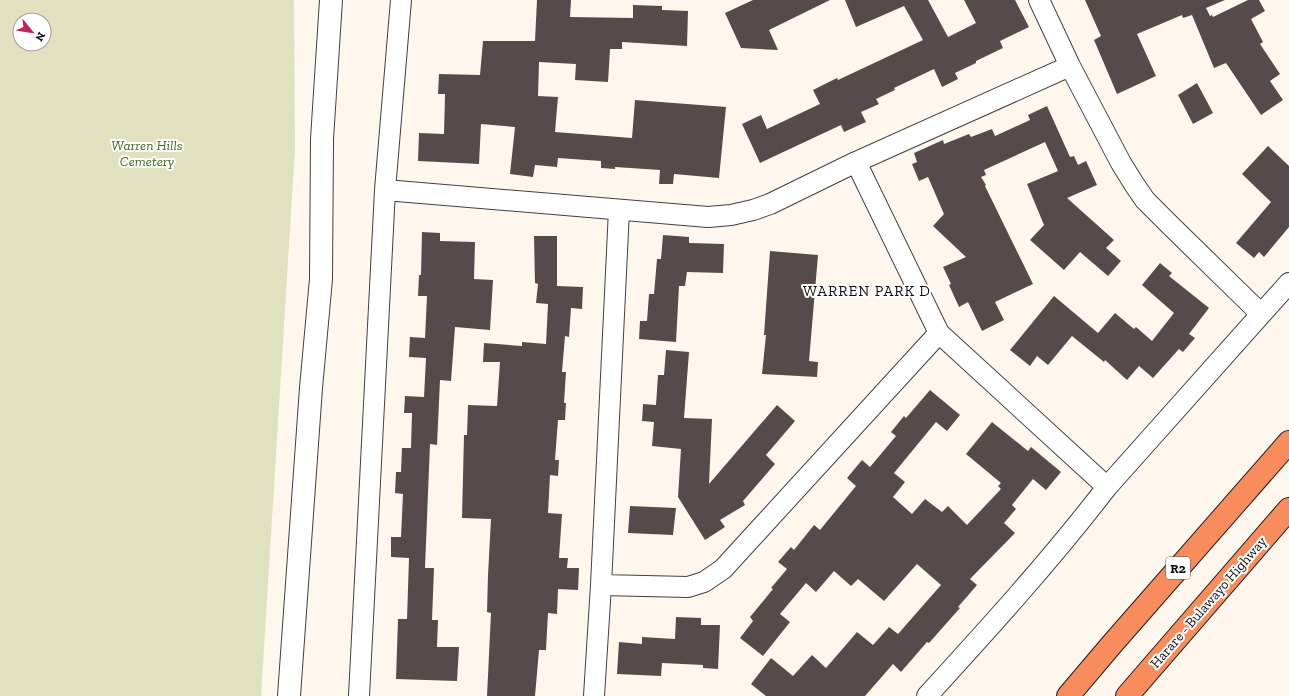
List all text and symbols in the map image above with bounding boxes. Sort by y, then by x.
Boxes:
north arrow [12,12,52,52]
text: N [32,30,48,44]
park label: Warren Hills Cemetery [111,137,183,170]
district label: WARREN PARK D [803,282,931,300]
street label: Harare - Bulawayo Highway [1147,532,1271,672]
road number: R2 [1166,557,1190,579]

